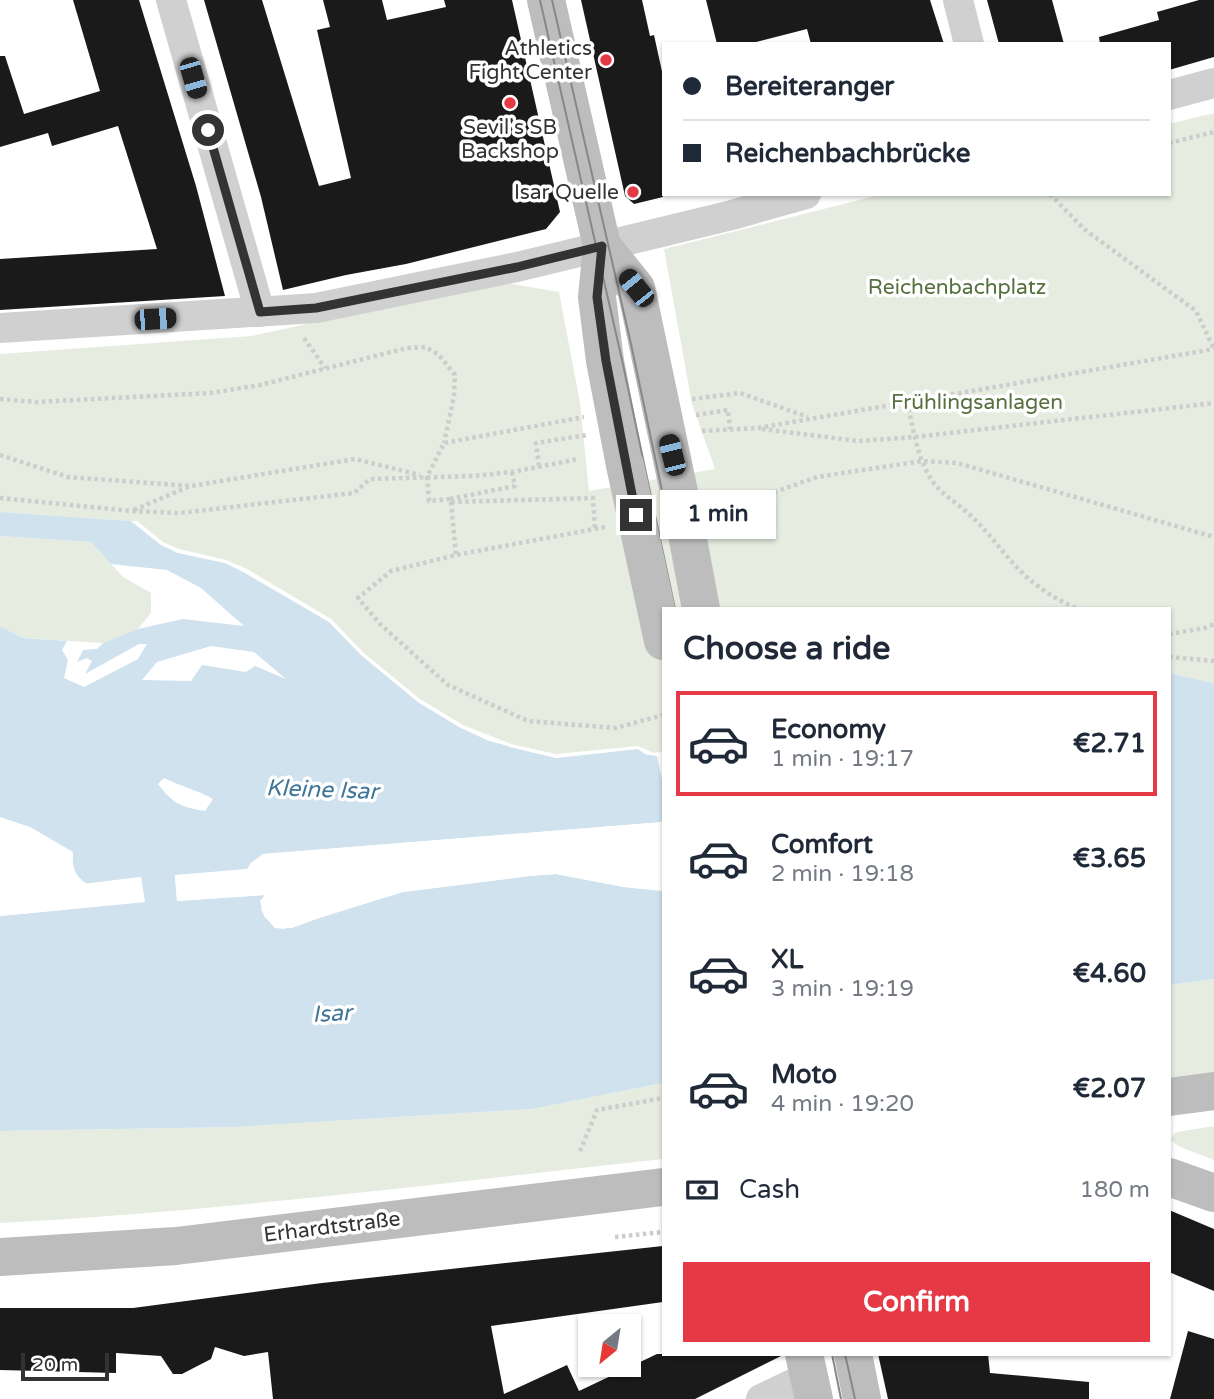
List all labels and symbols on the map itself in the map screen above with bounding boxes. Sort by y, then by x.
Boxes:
place label: Athletics Fight Center [468,36,592,85]
marker: Athletics Fight Center [598,52,614,68]
car [178,55,209,101]
marker: Sevil's SB Backshop [502,95,518,111]
route start [192,114,224,146]
place label: Sevil's SB Backshop [461,115,559,164]
place label: Isar Quelle [514,180,619,205]
marker: Isar Quelle [625,184,641,200]
car [615,265,658,311]
park label: Reichenbachplatz [868,275,1046,300]
car [134,307,177,331]
park label: Frühlingsanlagen [891,390,1063,415]
car [657,432,688,478]
callout: 1 min [660,490,776,540]
route end [620,499,652,531]
water label: Kleine Isar [266,774,382,806]
water label: Isar [312,999,355,1029]
street label: Erhardtstraße [262,1206,402,1248]
north arrow [578,1314,640,1377]
scale bar [21,1350,108,1382]

